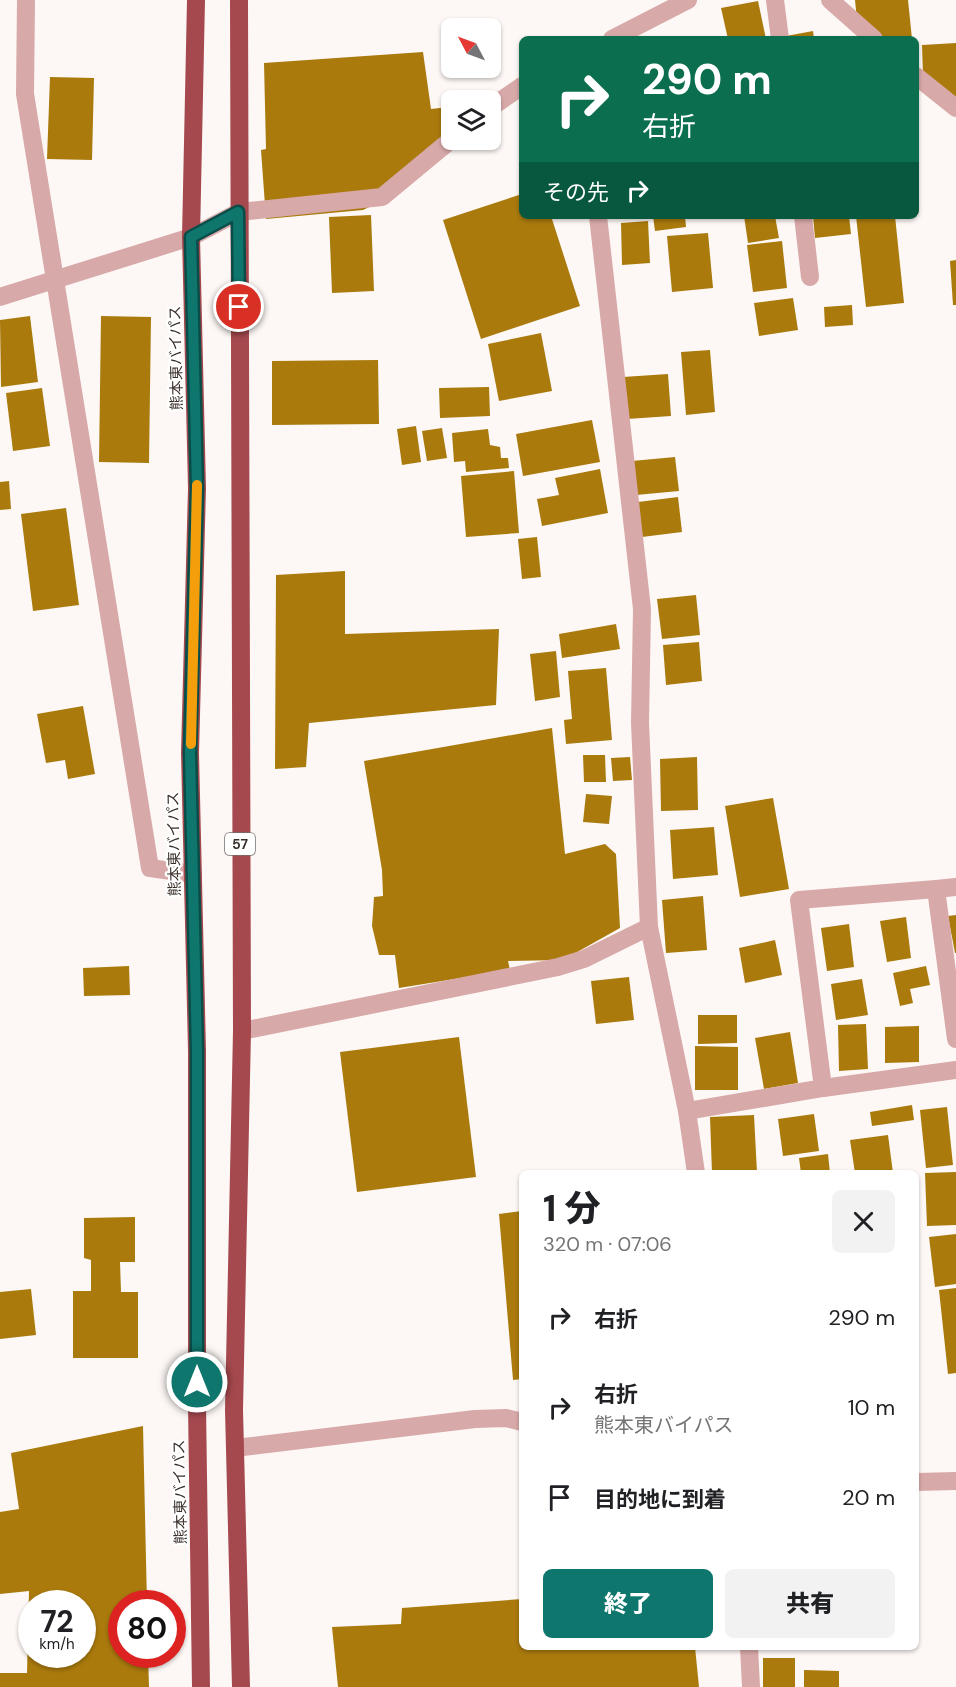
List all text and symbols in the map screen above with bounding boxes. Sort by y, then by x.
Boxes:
north arrow [441,18,501,78]
map controls [441,18,501,150]
text: 290 m [642,52,772,107]
icon: right [543,60,621,138]
button: layers [441,90,501,150]
text: 右折 [642,109,696,144]
icon: right [621,174,654,207]
text: その先 [543,178,609,207]
pin [213,281,264,332]
icon: arrive [222,290,255,323]
street label: 熊本東バイパス [165,305,187,411]
street label: 熊本東バイパス [163,791,185,897]
road number: 57 [225,833,255,855]
text: 1 分 [543,1185,601,1232]
button: close [832,1190,895,1253]
text: 320 m · 07:06 [543,1231,672,1257]
icon: right [543,1301,576,1334]
text: 290 m [828,1303,895,1332]
text: 右折 [594,1305,638,1334]
position arrow [165,1350,229,1414]
text: 右折 [594,1380,638,1409]
icon: right [543,1391,576,1424]
text: 10 m [848,1393,895,1422]
text: 熊本東バイパス [594,1412,734,1438]
street label: 熊本東バイパス [169,1439,191,1545]
icon: arrive [543,1481,576,1514]
text: 20 m [842,1483,895,1512]
text: 目的地に到着 [594,1485,726,1514]
button: 終了 [543,1569,713,1638]
button: 共有 [725,1569,895,1638]
speed limit sign: 80 [108,1590,186,1668]
text: 72 [40,1602,74,1641]
text: km/h [39,1634,75,1654]

